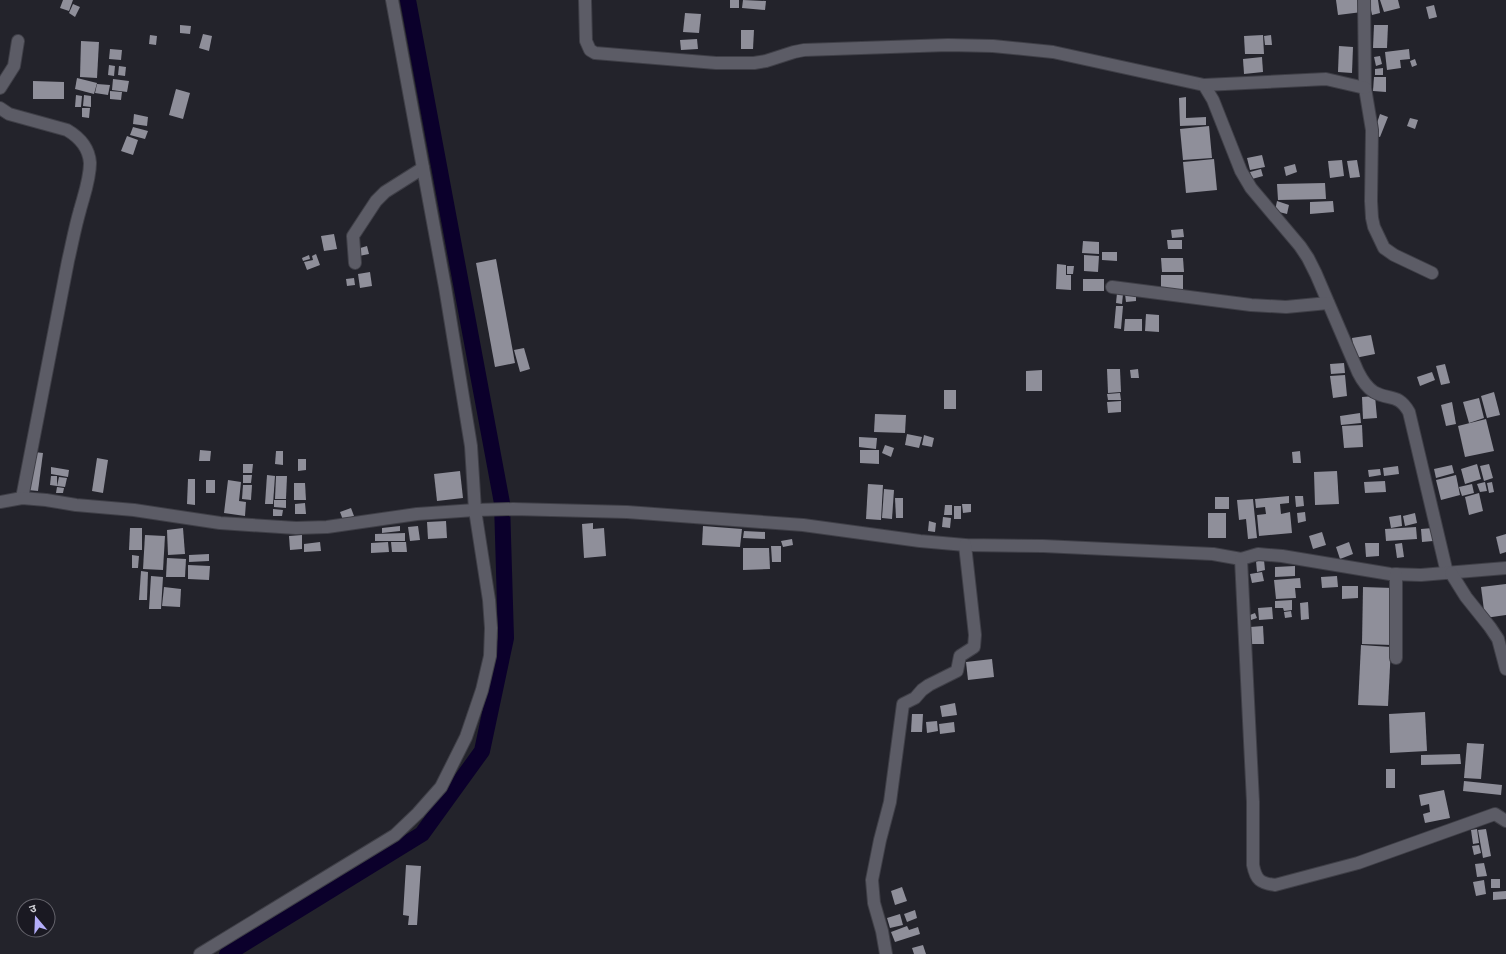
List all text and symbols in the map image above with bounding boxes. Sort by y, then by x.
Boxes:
north arrow [16,898,56,938]
text: उ [28,902,39,916]

